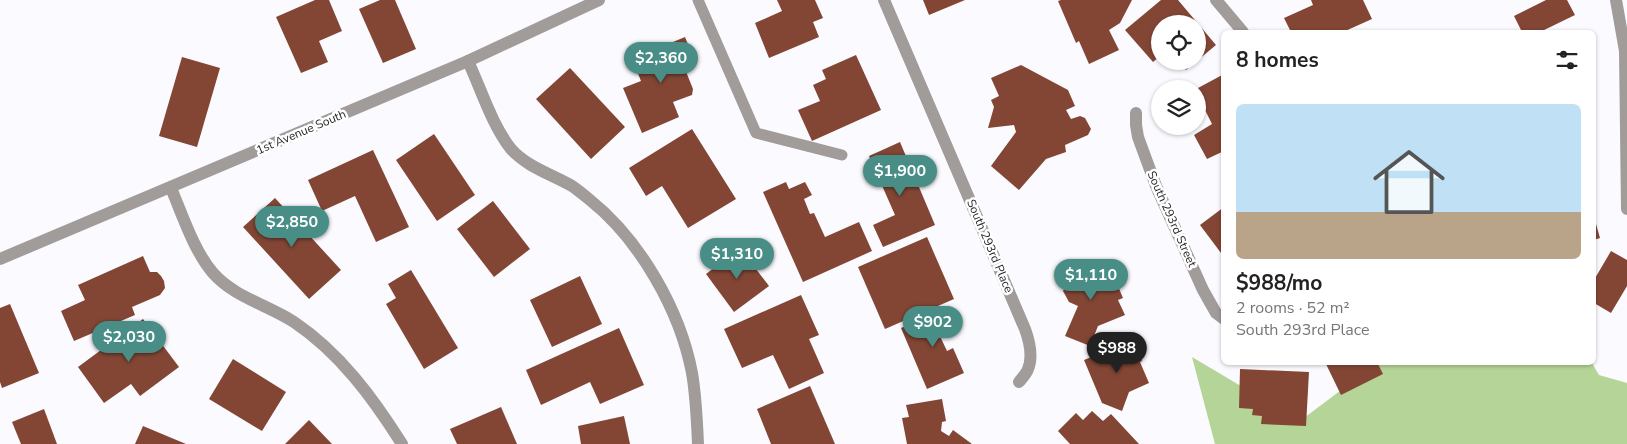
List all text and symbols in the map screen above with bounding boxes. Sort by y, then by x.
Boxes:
map controls [1151,15,1206,135]
button: locate [1151,15,1206,70]
pin: $2,360 [620,42,702,84]
text: 8 homes [1236,46,1319,74]
icon: filters [1553,46,1581,74]
text: $2,360 [635,47,687,69]
button: layers [1151,80,1206,135]
street label: 1st Avenue South [254,106,348,158]
icon: home [1364,137,1454,227]
pin: $1,900 [859,154,941,197]
text: $1,900 [874,160,926,182]
street label: South 293rd Street [1144,168,1201,270]
street label: South 293rd Place [963,197,1017,295]
pin: $2,850 [251,206,333,248]
text: $2,850 [266,211,318,233]
pin: $1,310 [696,238,778,280]
text: $1,310 [711,243,763,265]
pin: $1,110 [1050,258,1132,301]
text: $1,110 [1065,264,1117,286]
text: $988/mo [1236,269,1322,297]
text: 2 rooms · 52 m² [1236,297,1349,319]
pin: $902 [903,306,963,348]
text: $902 [914,311,952,333]
text: South 293rd Place [1236,319,1369,341]
pin: $2,030 [88,320,170,363]
text: $2,030 [103,326,155,348]
pin: $988 [1087,332,1147,374]
text: $988 [1098,337,1136,359]

